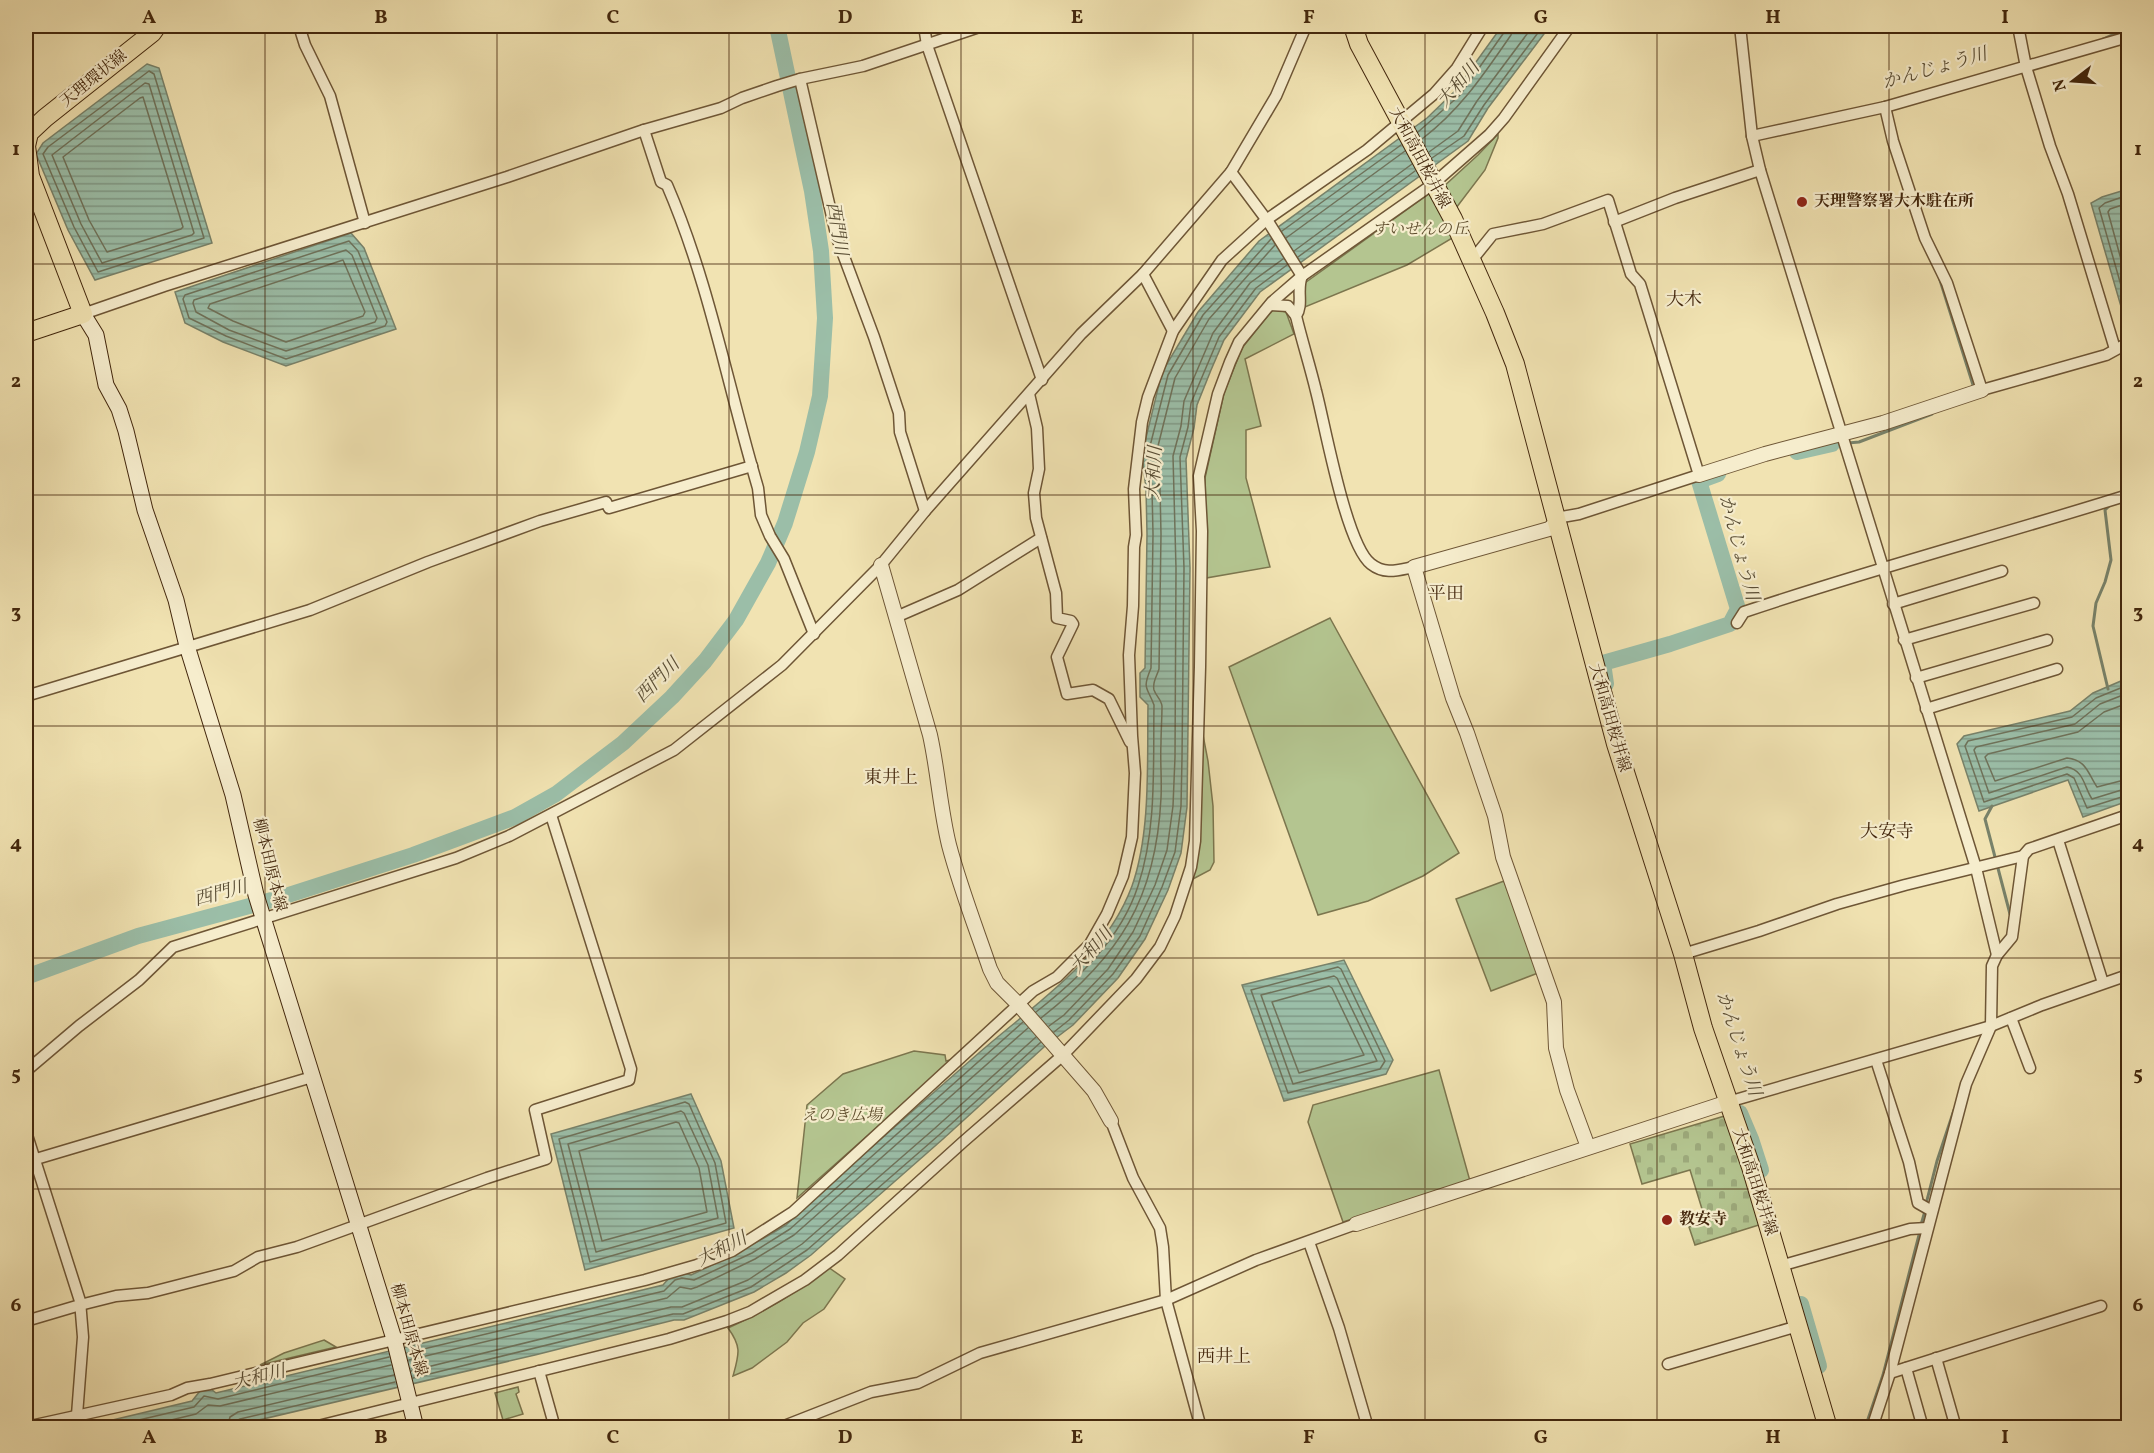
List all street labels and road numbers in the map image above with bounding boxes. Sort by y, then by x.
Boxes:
street label: 天理環状線 [56,45,132,113]
street label: 大和高田桜井線 [1383,103,1455,213]
street label: 大和高田桜井線 [1583,661,1635,775]
street label: 柳本田原本線 [247,816,291,914]
street label: 大和高田桜井線 [1726,1125,1782,1239]
street label: 柳本田原本線 [384,1281,432,1379]

